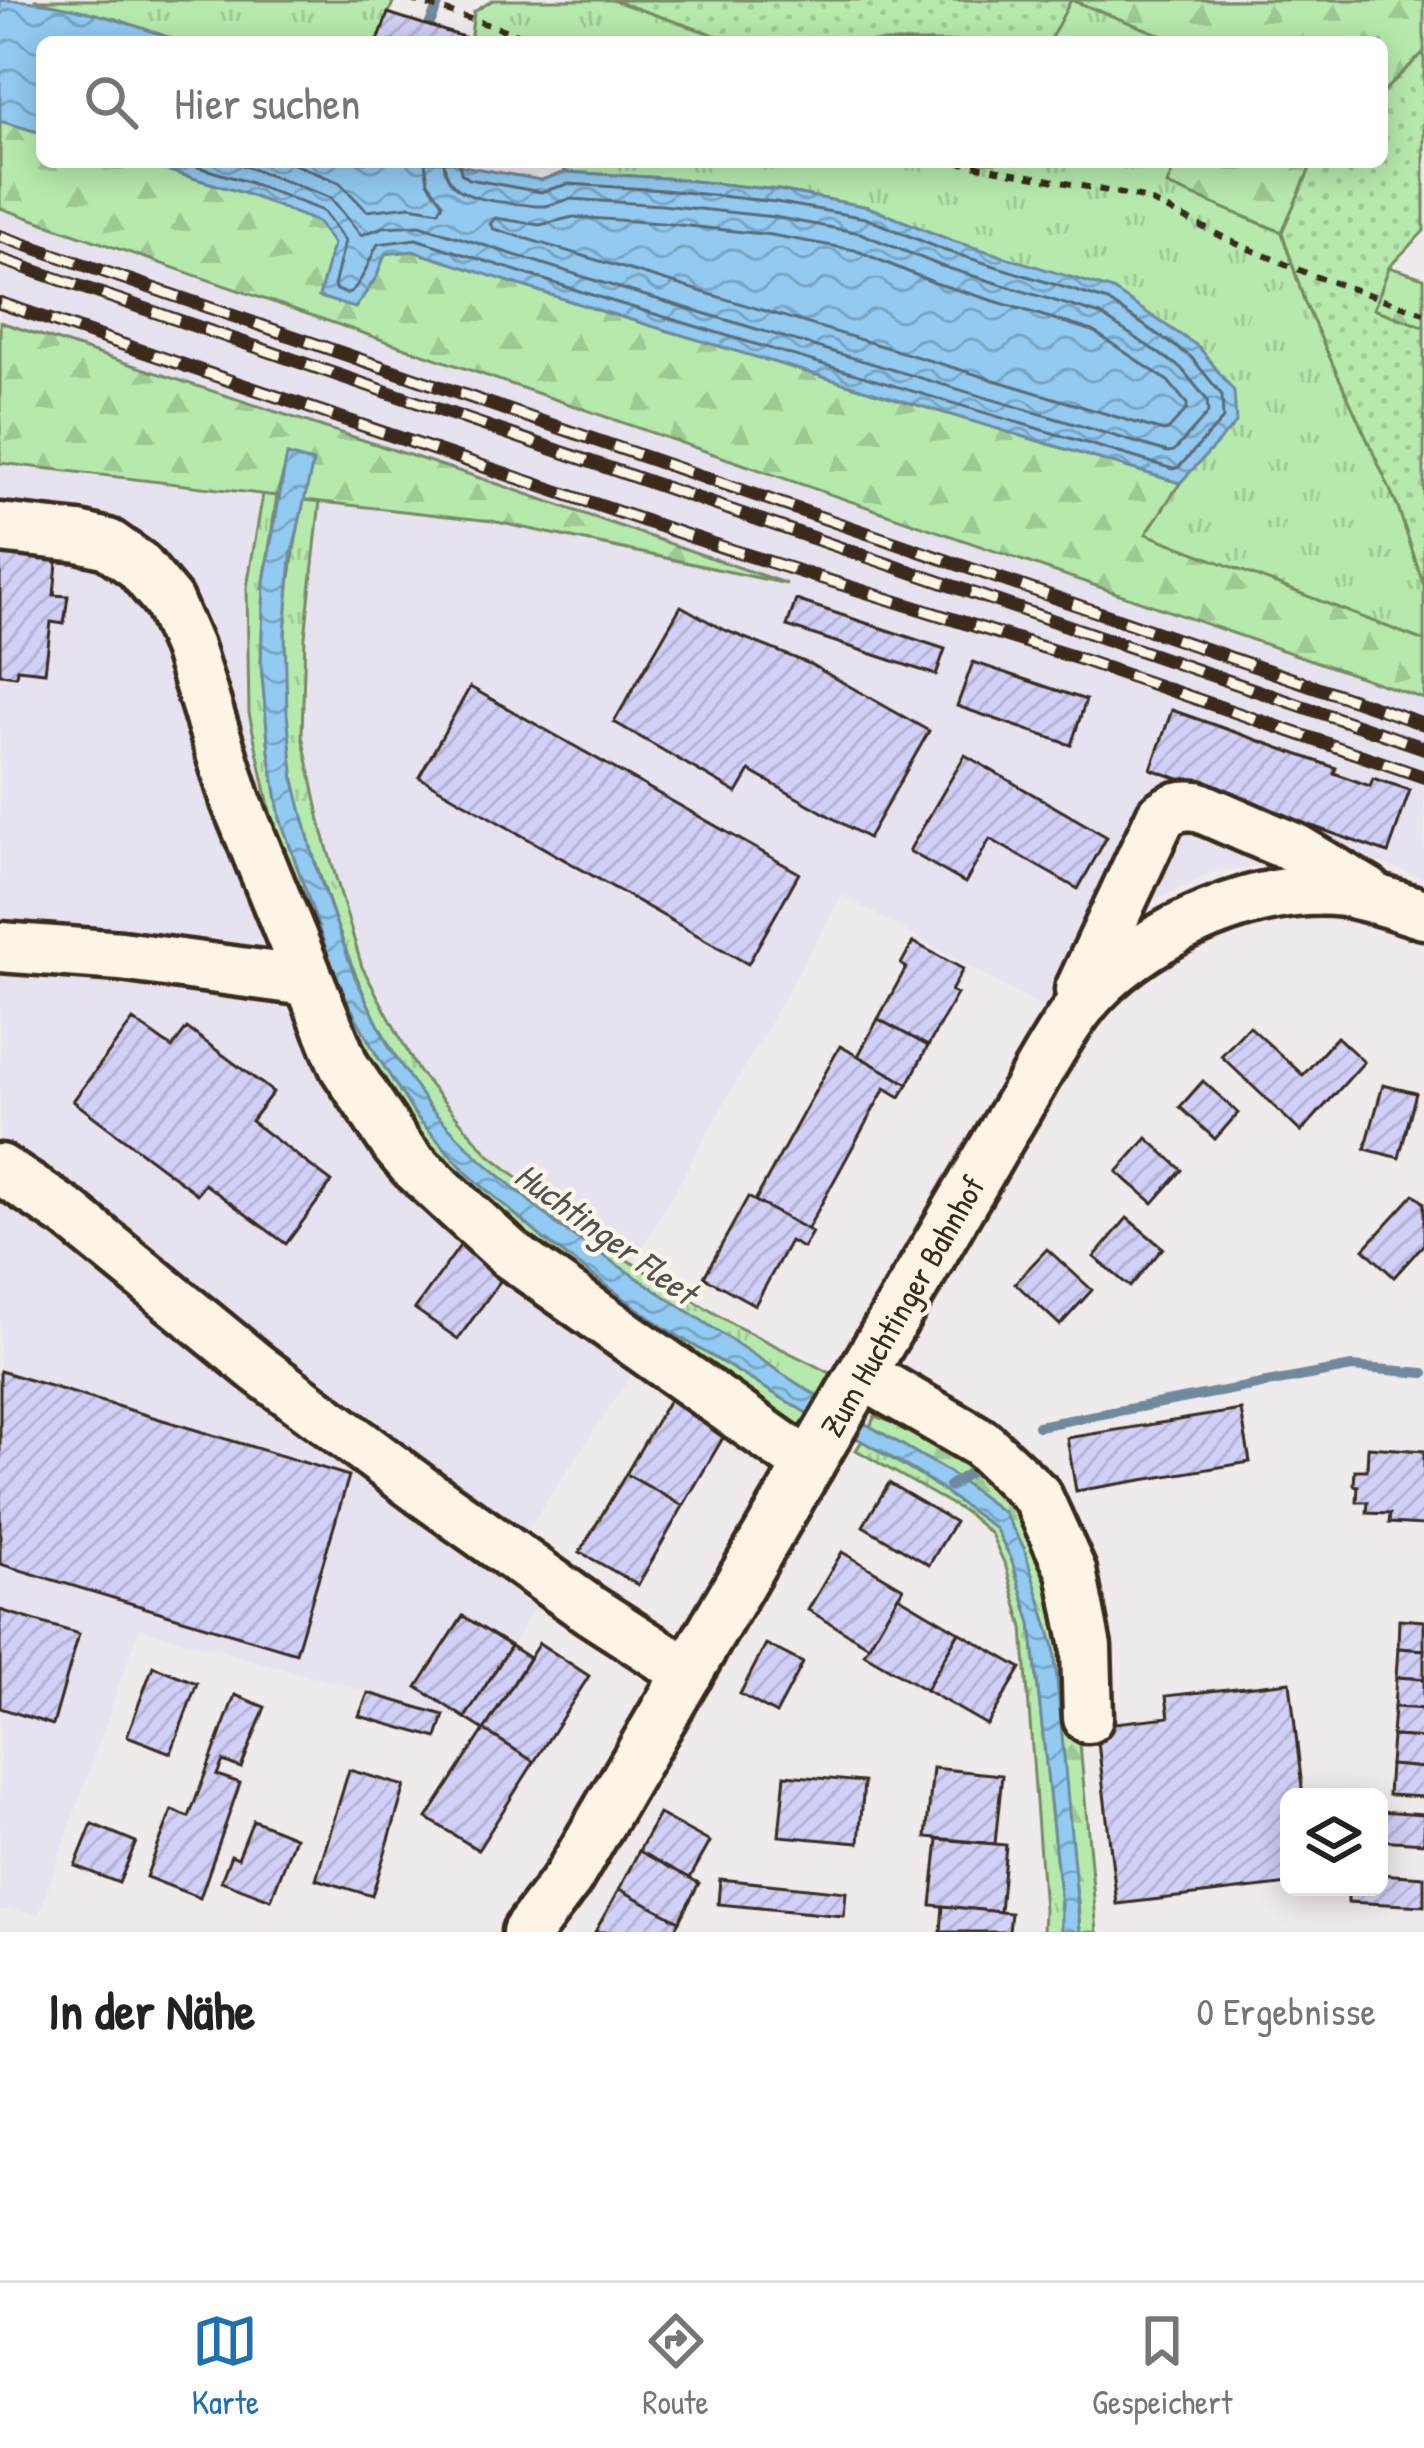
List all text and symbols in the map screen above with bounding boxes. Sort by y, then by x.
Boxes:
search box [36,36,1388,168]
icon: search [78,69,144,135]
text: Hier suchen [174,72,361,133]
water label: Huchtinger Fleet [505,1150,712,1319]
street label: Zum Huchtinger Bahnhof [809,1167,996,1445]
map controls [1280,1788,1388,1896]
button: layers [1280,1788,1388,1896]
text: In der Nähe [48,1976,255,2045]
text: 0 Ergebnisse [1196,1984,1376,2037]
tab: Karte [192,2308,259,2424]
tab: Route [643,2308,709,2424]
tab: Gespeichert [1092,2308,1232,2424]

